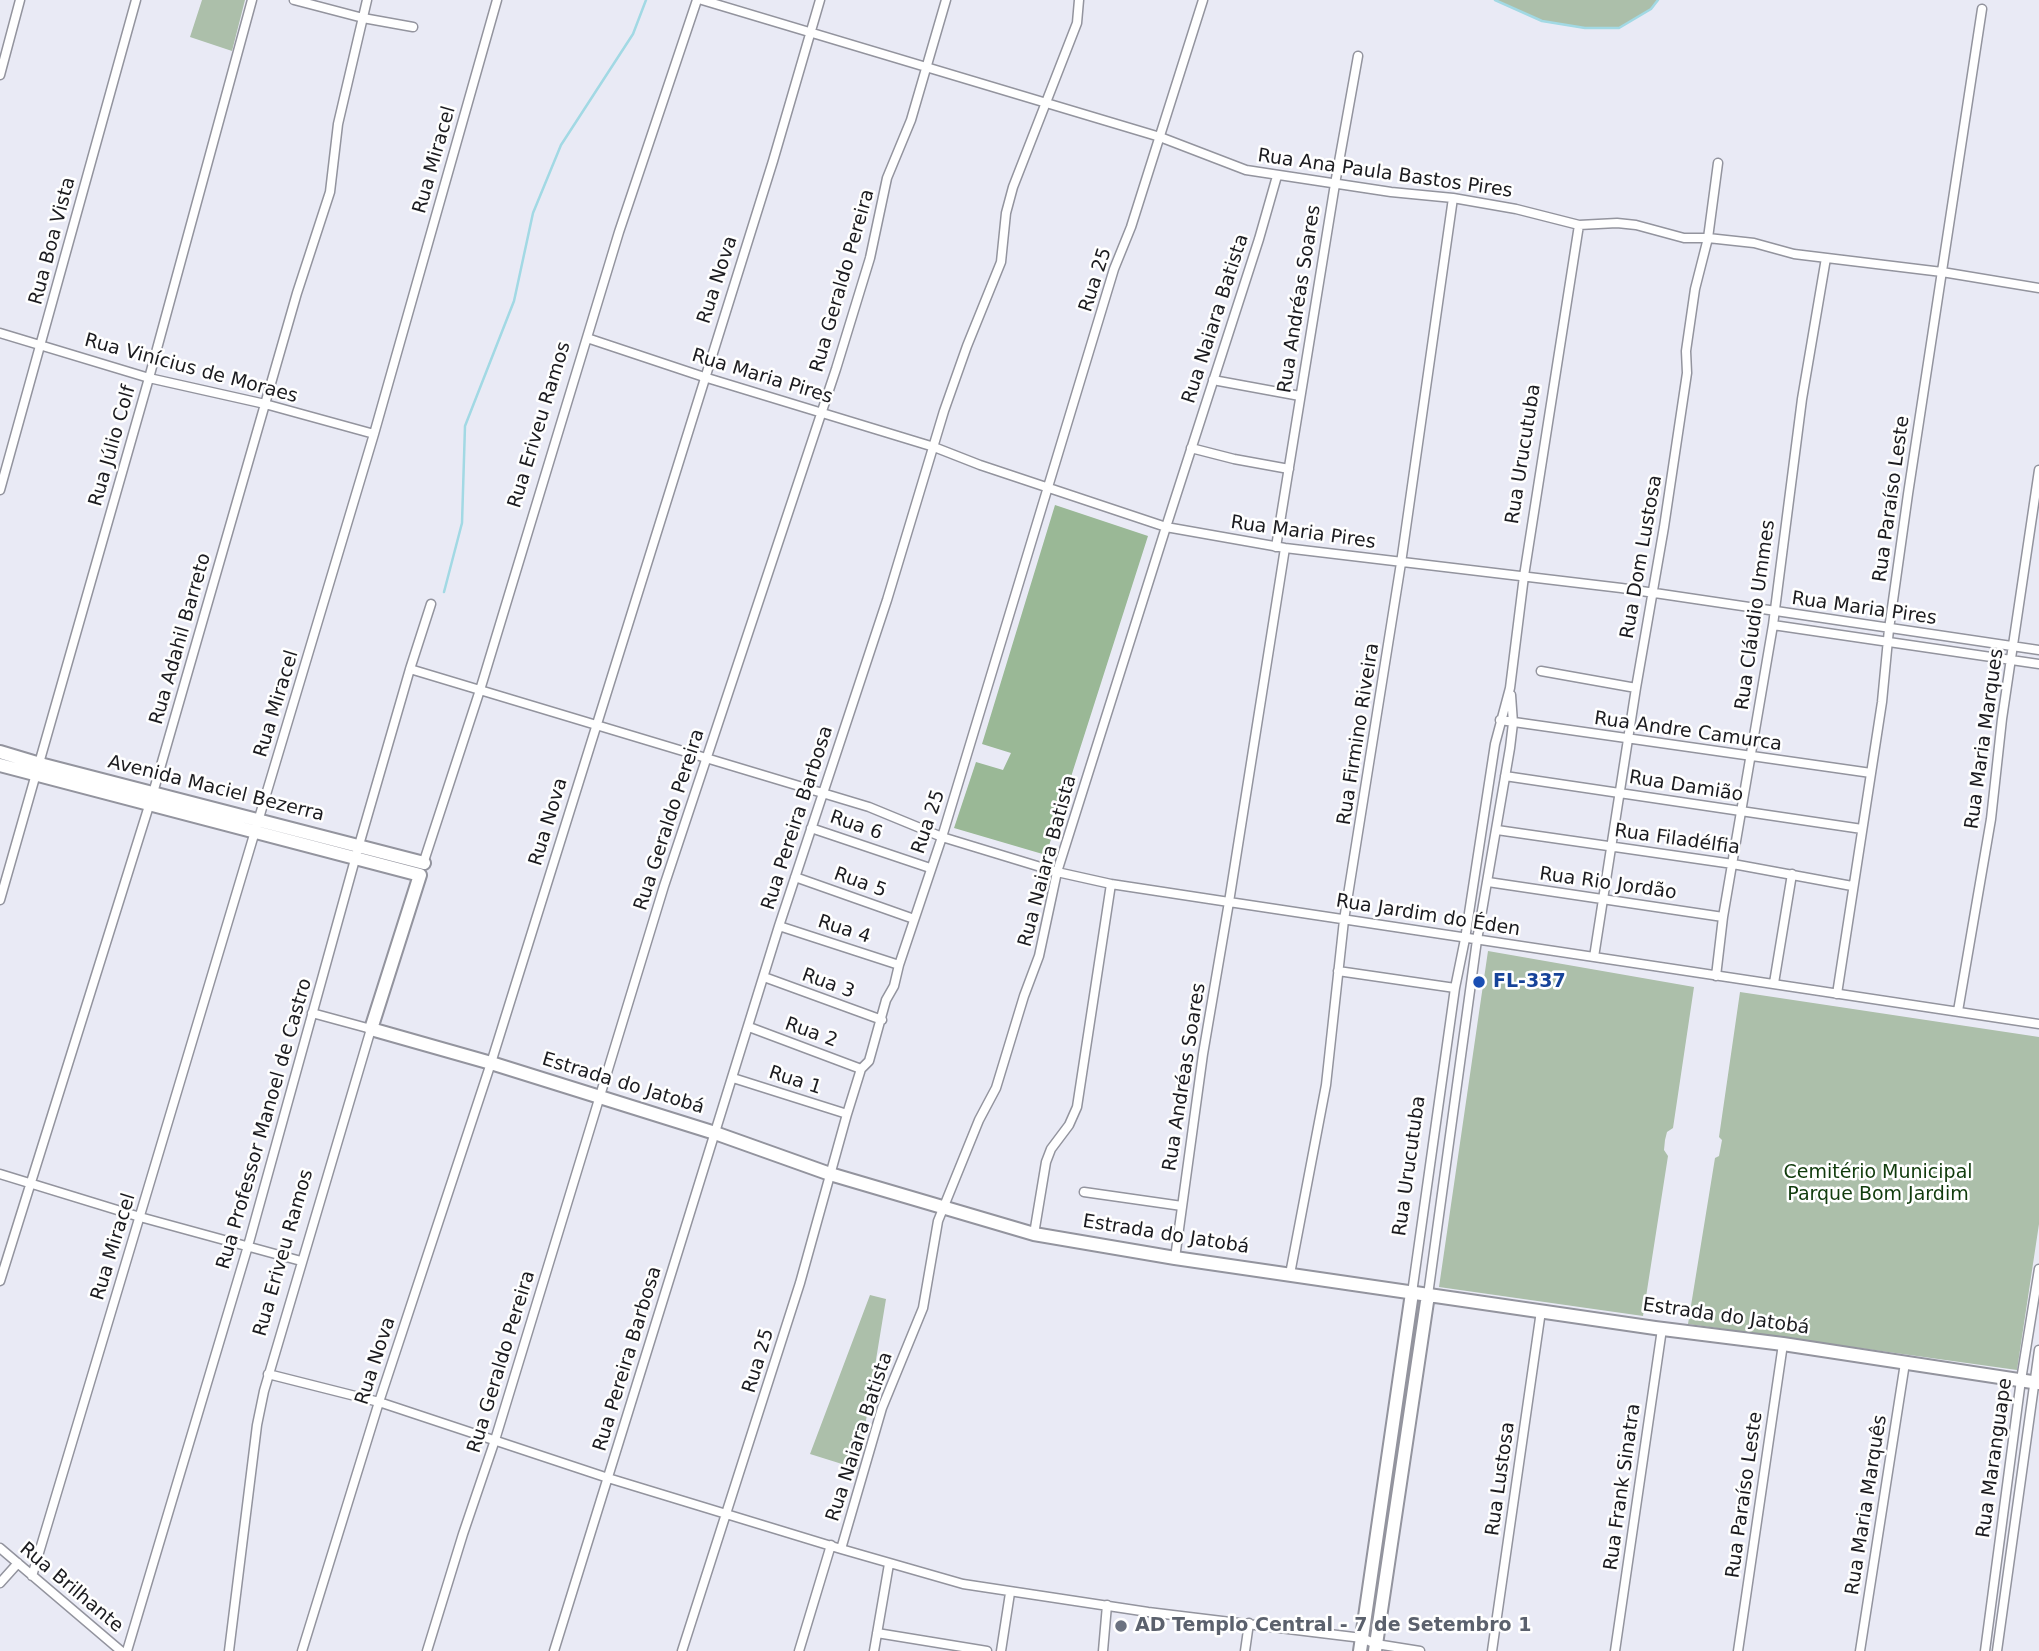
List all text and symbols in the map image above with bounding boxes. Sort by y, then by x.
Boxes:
street label: Rua Miracel [409,104,461,216]
street label: Rua Ana Paula Bastos Pires [1256,145,1514,203]
street label: Rua Boa Vista [25,175,81,307]
street label: Rua Geraldo Pereira [806,187,880,375]
street label: Rua Andréas Soares [1274,203,1326,395]
street label: Rua Naiara Batista [1178,231,1254,407]
street label: Rua Nova [693,233,743,327]
street label: Rua 25 [1075,245,1117,315]
street label: Rua Vinícius de Moraes [82,330,300,408]
street label: Rua Eriveu Ramos [504,339,576,511]
street label: Rua Maria Pires [689,345,835,409]
street label: Rua Urucutuba [1502,382,1546,526]
street label: Rua Júlio Colf [85,383,141,509]
street label: Rua Paraíso Leste [1869,414,1915,584]
street label: Rua Dom Lustosa [1616,473,1668,641]
street label: Rua Maria Pires [1229,512,1377,554]
street label: Rua Cláudio Ummes [1731,518,1781,712]
street label: Rua Adahil Barreto [146,551,216,727]
street label: Rua Maria Pires [1790,588,1938,630]
street label: Rua Firmino Riveira [1333,641,1385,827]
street label: Rua Maria Marques [1961,647,2009,831]
street label: Rua Miracel [250,648,304,760]
street label: Rua Andre Camurca [1593,708,1783,756]
street label: Rua Pereira Barbosa [757,723,839,913]
street label: Rua Geraldo Pereira [630,726,710,914]
street label: Avenida Maciel Bezerra [106,751,326,827]
street label: Rua Damião [1627,767,1745,807]
street label: Rua Naiara Batista [1014,773,1082,949]
street label: Rua Nova [525,775,573,869]
street label: Rua 25 [907,787,951,857]
street label: Rua 6 [827,806,885,846]
street label: Rua Filadélfia [1613,820,1741,860]
street label: Rua 5 [831,863,889,903]
street label: Rua Rio Jordão [1538,863,1678,905]
street label: Rua Jardim do Éden [1334,890,1522,942]
street label: Rua 4 [815,911,873,949]
street label: Rua 3 [799,964,857,1004]
place label: FL-337 [1493,971,1566,993]
marker: FL-337 [1471,974,1487,990]
street label: Rua Professor Manoel de Castro [212,976,318,1272]
street label: Rua Andréas Soares [1159,981,1211,1173]
street label: Rua 2 [782,1013,840,1053]
street label: Estrada do Jatobá [539,1048,707,1120]
street label: Rua 1 [766,1062,824,1100]
street label: Rua Urucutuba [1389,1094,1431,1238]
park label: Cemitério Municipal Parque Bom Jardim [1783,1162,1973,1206]
street label: Rua Eriveu Ramos [249,1167,319,1339]
street label: Rua Miracel [87,1191,141,1303]
street label: Estrada do Jatobá [1081,1211,1251,1259]
street label: Rua Pereira Barbosa [589,1264,667,1454]
street label: Rua Geraldo Pereira [463,1268,541,1456]
street label: Estrada do Jatobá [1641,1294,1811,1340]
street label: Rua Nova [351,1314,401,1408]
street label: Rua 25 [738,1326,780,1396]
street label: Rua Naiara Batista [822,1349,898,1525]
street label: Rua Maranguape [1973,1377,2017,1539]
street label: Rua Frank Sinatra [1600,1402,1646,1572]
street label: Rua Paraíso Leste [1722,1410,1768,1580]
street label: Rua Maria Marquês [1841,1413,1893,1597]
street label: Rua Lustosa [1482,1421,1520,1537]
street label: Rua Brilhante [15,1538,127,1638]
place label: AD Templo Central - 7 de Setembro 1 [1135,1615,1531,1637]
marker: AD Templo Central - 7 de Setembro 1 [1113,1618,1129,1634]

